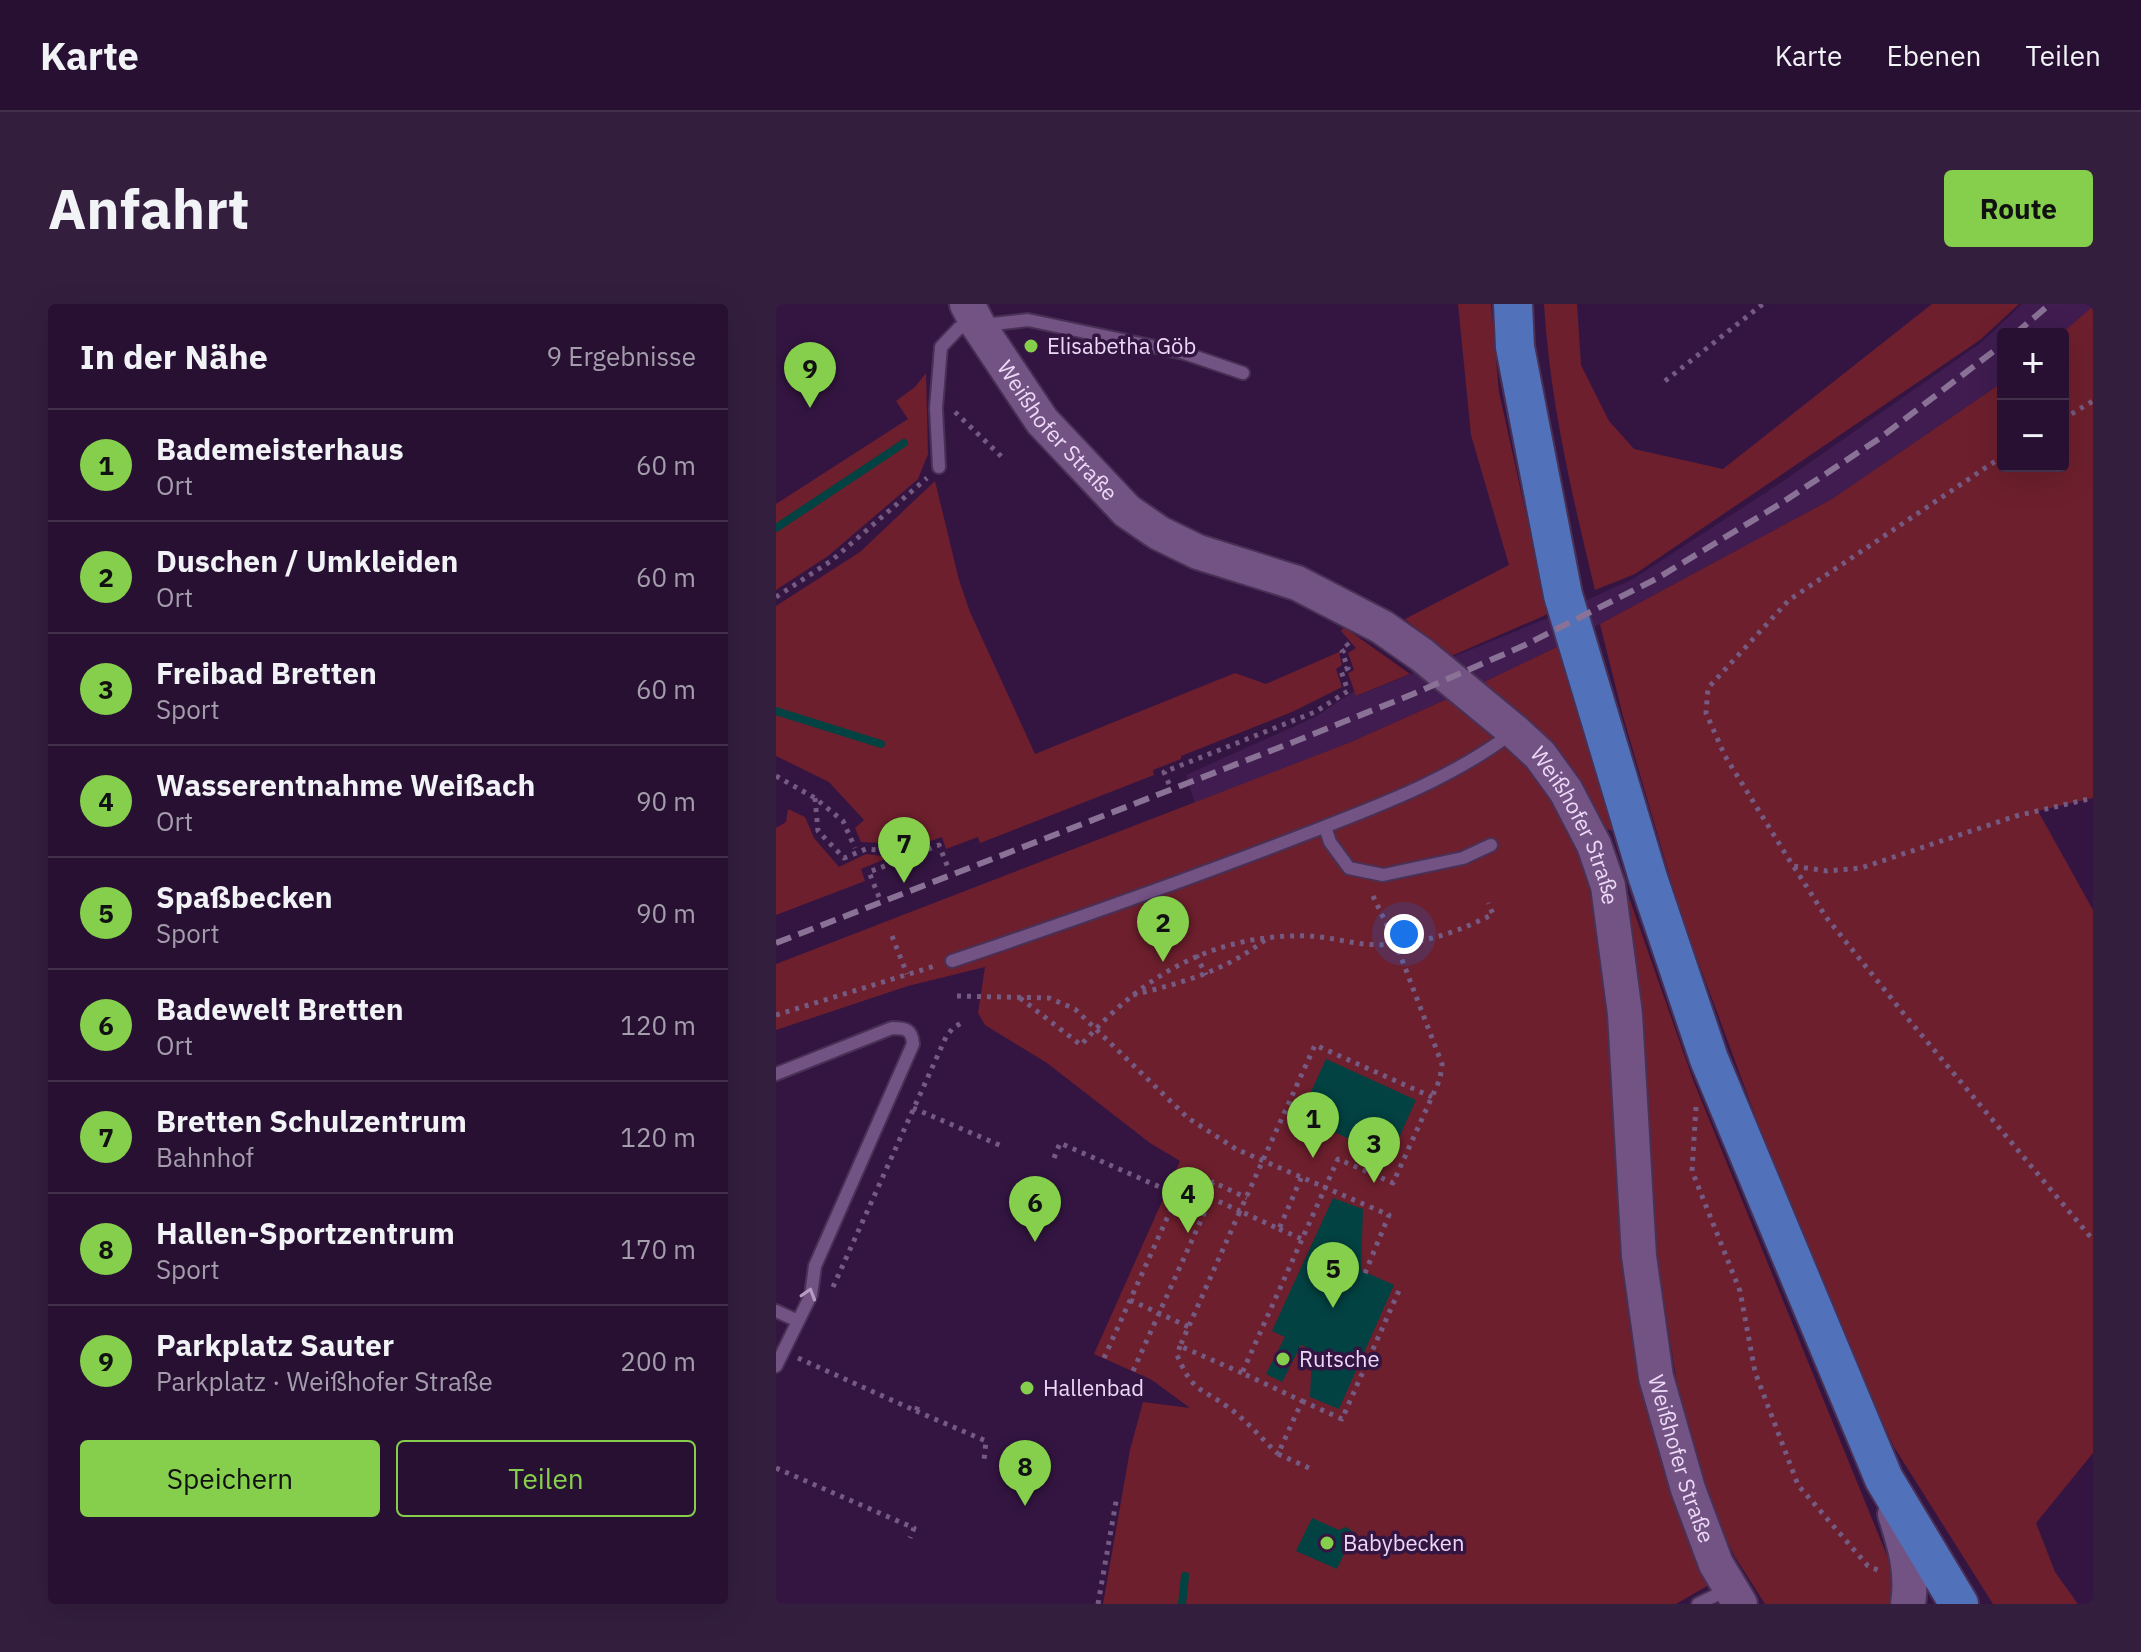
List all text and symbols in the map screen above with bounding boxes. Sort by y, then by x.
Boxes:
text: Karte [40,31,139,80]
text: Karte [1775,37,1842,74]
text: Ebenen [1886,37,1982,74]
text: Teilen [2026,37,2101,74]
button: Route [1944,170,2093,247]
text: Anfahrt [48,172,250,244]
map controls [1997,328,2069,472]
button: + [1997,328,2069,400]
place label: Elisabetha Göb [1047,331,1196,360]
text: In der Nähe [80,334,268,378]
marker: Elisabetha Göb [1022,337,1040,355]
text: 9 Ergebnisse [547,339,696,373]
pin: 9 [784,342,836,408]
street label: Weißhofer Straße [991,354,1124,506]
button: − [1997,400,2069,472]
text: Bademeisterhaus [156,429,404,468]
text: 1 [98,448,114,482]
text: 60 m [636,448,696,482]
text: Ort [156,468,193,502]
text: Duschen / Umkleiden [156,541,458,580]
text: 2 [98,560,114,594]
text: 60 m [636,560,696,594]
text: Ort [156,580,193,614]
text: Freibad Bretten [156,653,377,692]
text: 3 [98,672,114,706]
text: 60 m [636,672,696,706]
text: Sport [156,692,220,726]
street label: Weißhofer Straße [1524,740,1625,906]
text: Wasserentnahme Weißach [156,765,535,804]
text: 4 [98,784,114,818]
text: 90 m [636,784,696,818]
text: Ort [156,804,193,838]
pin: 7 [878,817,930,883]
text: Spaßbecken [156,877,333,916]
text: 5 [98,896,114,930]
text: 90 m [636,896,696,930]
pin: 2 [1137,896,1189,962]
your location [1384,914,1424,954]
text: Sport [156,916,220,950]
text: Badewelt Bretten [156,989,404,1028]
text: 6 [98,1008,114,1042]
text: 120 m [620,1008,696,1042]
text: Ort [156,1028,193,1062]
pin: 1 [1287,1092,1339,1158]
text: Bretten Schulzentrum [156,1101,467,1140]
pin: 3 [1348,1117,1400,1183]
text: 7 [98,1120,114,1154]
text: 120 m [620,1120,696,1154]
text: Bahnhof [156,1140,254,1174]
pin: 4 [1162,1167,1214,1233]
pin: 6 [1009,1176,1061,1242]
text: Hallen-Sportzentrum [156,1213,455,1252]
text: 8 [98,1232,114,1266]
text: 170 m [620,1232,696,1266]
pin: 5 [1307,1242,1359,1308]
text: Sport [156,1252,220,1286]
one-way arrow [800,1288,816,1301]
text: Parkplatz Sauter [156,1325,394,1364]
text: 9 [98,1344,114,1378]
text: 200 m [620,1344,696,1378]
place label: Rutsche [1299,1344,1380,1373]
marker: Rutsche [1274,1350,1292,1368]
text: Parkplatz · Weißhofer Straße [156,1364,493,1398]
street label: Weißhofer Straße [1642,1371,1722,1547]
place label: Hallenbad [1043,1373,1144,1402]
marker: Hallenbad [1018,1379,1036,1397]
button: Speichern [80,1440,380,1517]
button: Teilen [396,1440,696,1517]
pin: 8 [999,1440,1051,1506]
place label: Babybecken [1343,1528,1464,1557]
marker: Babybecken [1318,1534,1336,1552]

